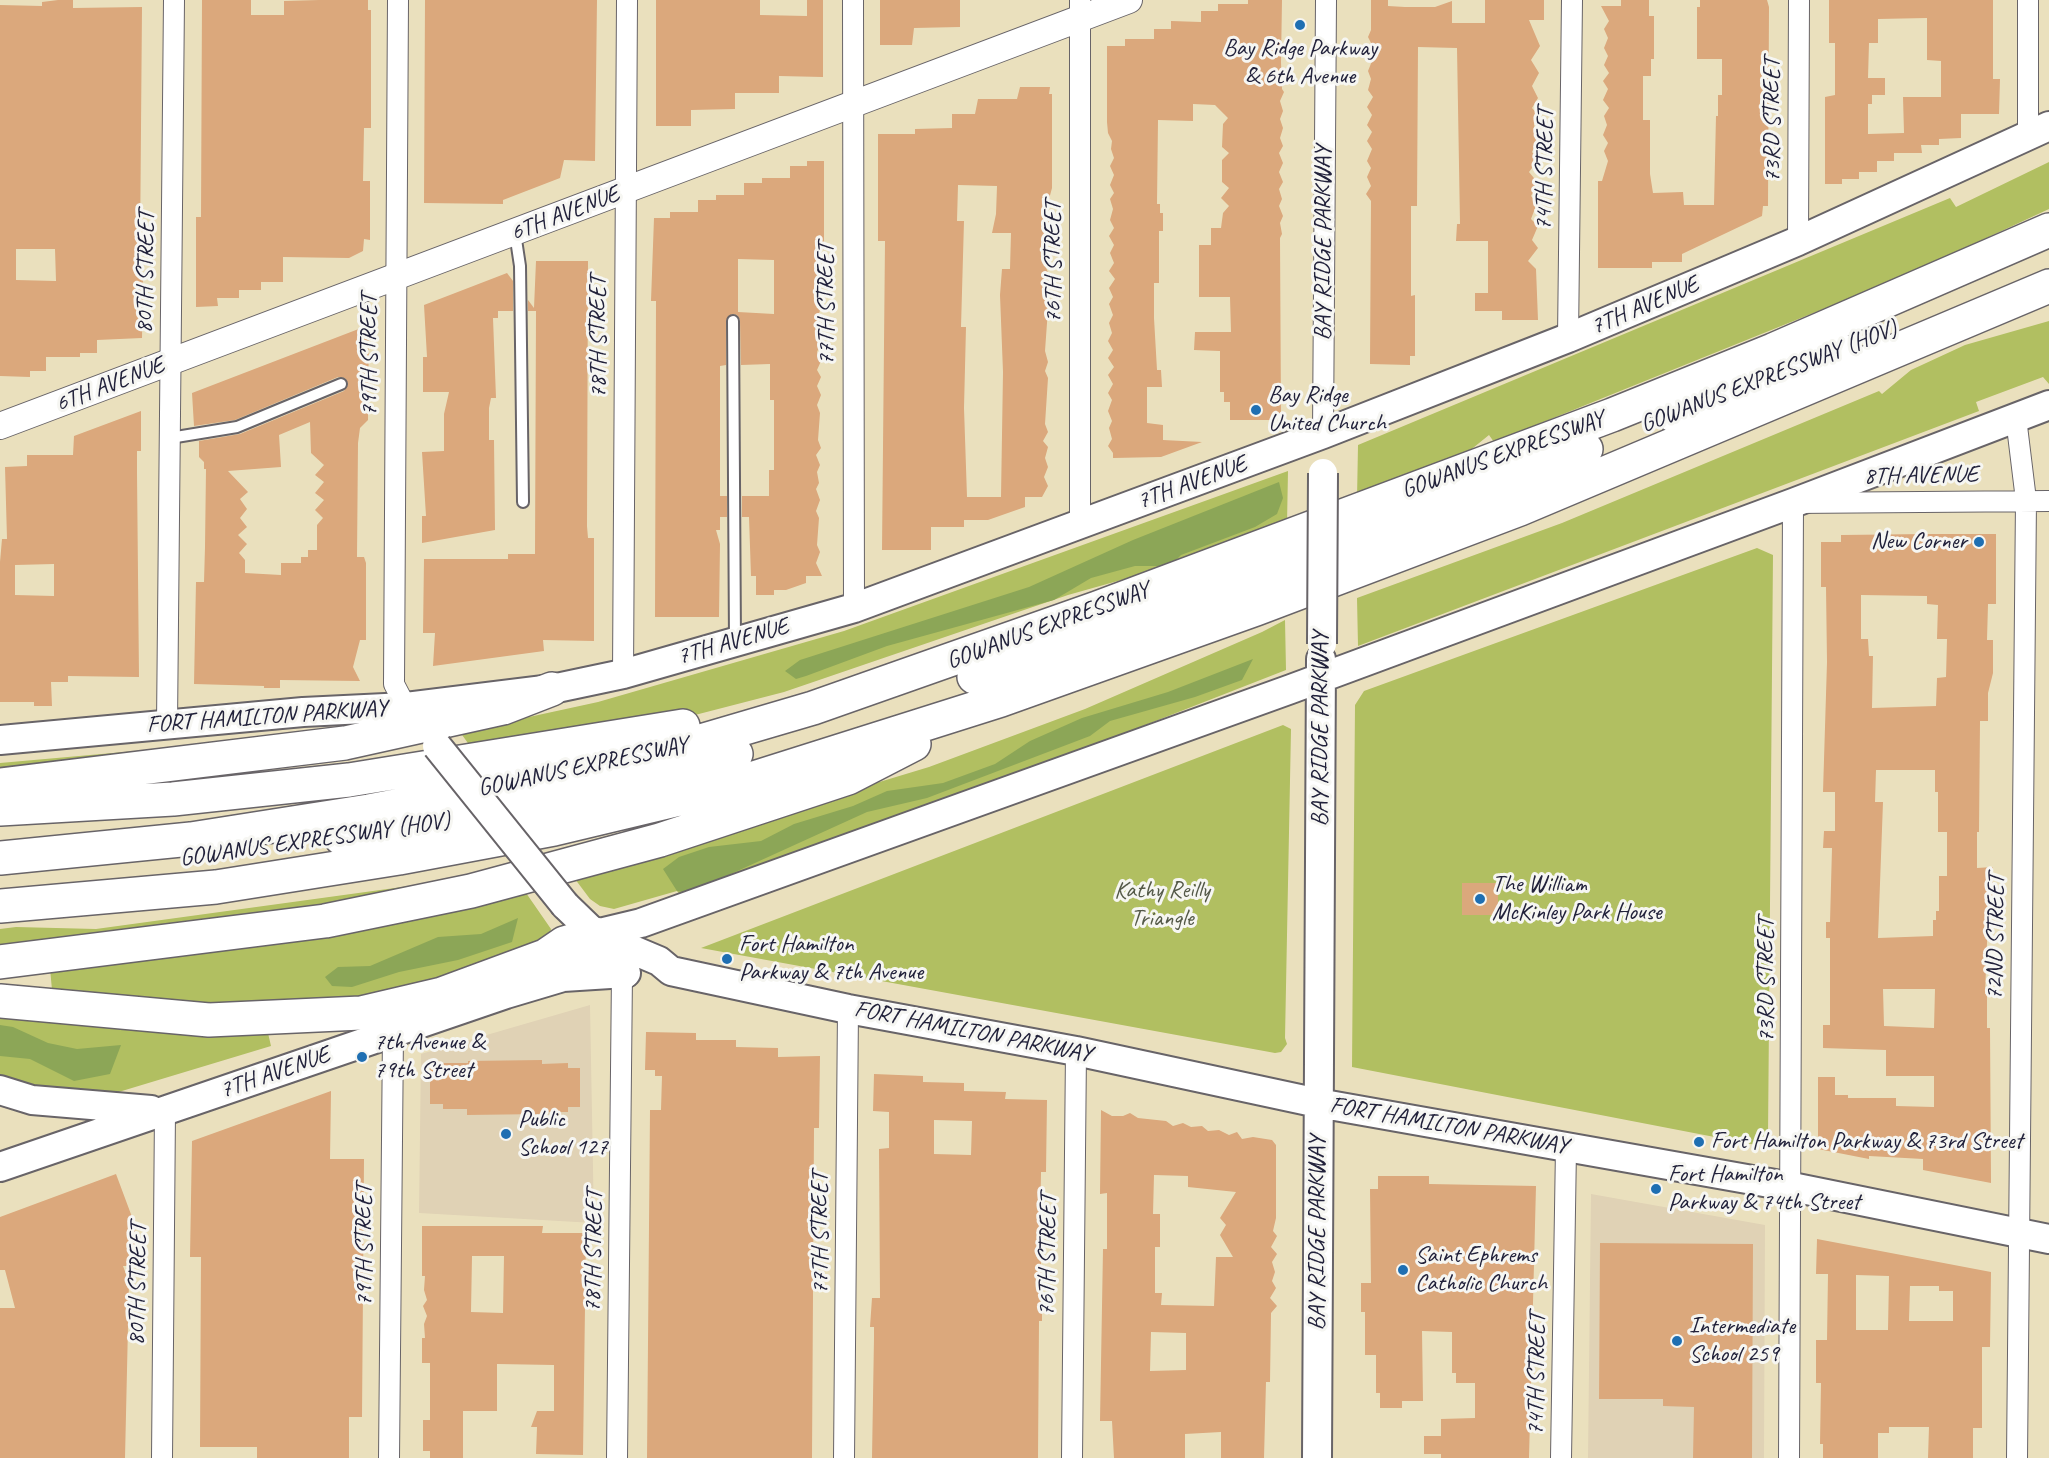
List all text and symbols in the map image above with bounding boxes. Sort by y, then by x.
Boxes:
marker: Bay Ridge Parkway & 6th Avenue [1293,18,1307,32]
place label: Bay Ridge Parkway & 6th Avenue [1223,35,1377,91]
street label: 73RD STREET [1759,58,1787,182]
street label: 74TH STREET [1530,107,1560,231]
street label: BAY RIDGE PARKWAY [1310,146,1338,340]
street label: 6TH AVENUE [507,180,623,248]
street label: 76TH STREET [1040,201,1068,323]
street label: 80TH STREET [131,210,161,334]
street label: 77TH STREET [813,243,841,365]
street label: 7TH AVENUE [1587,270,1703,342]
street label: 78TH STREET [585,276,613,398]
street label: 79TH STREET [356,294,384,416]
street label: GOWANUS EXPRESSWAY (HOV) [1637,315,1901,439]
street label: 6TH AVENUE [52,351,168,419]
place label: Bay Ridge United Church [1268,382,1386,438]
marker: Bay Ridge United Church [1249,403,1263,417]
street label: GOWANUS EXPRESSWAY [1398,405,1608,505]
street label: 7TH AVENUE [1133,450,1251,516]
street label: 8TH AVENUE [1864,461,1978,491]
place label: New Corner [1871,528,1967,556]
marker: New Corner [1972,535,1986,549]
street label: GOWANUS EXPRESSWAY [943,576,1153,676]
street label: 7TH AVENUE [674,612,792,672]
street label: BAY RIDGE PARKWAY [1307,632,1335,826]
street label: FORT HAMILTON PARKWAY [146,694,388,740]
street label: GOWANUS EXPRESSWAY [476,731,690,803]
street label: GOWANUS EXPRESSWAY (HOV) [178,807,452,873]
place label: The William McKinley Park House [1492,871,1662,927]
street label: 72ND STREET [1980,874,2012,1000]
park label: Kathy Reilly Triangle [1114,877,1210,933]
marker: The William McKinley Park House [1473,892,1487,906]
street label: 73RD STREET [1753,918,1781,1042]
place label: Fort Hamilton Parkway & 7th Avenue [739,931,923,987]
marker: Fort Hamilton Parkway & 7th Avenue [720,952,734,966]
street label: FORT HAMILTON PARKWAY [852,995,1094,1069]
place label: 7th Avenue & 79th Street [374,1029,484,1085]
street label: 7TH AVENUE [216,1041,334,1105]
marker: 7th Avenue & 79th Street [355,1050,369,1064]
street label: FORT HAMILTON PARKWAY [1328,1091,1570,1161]
place label: Public School 127 [518,1106,608,1162]
marker: Public School 127 [499,1127,513,1141]
place label: Fort Hamilton Parkway & 73rd Street [1711,1128,2022,1156]
marker: Fort Hamilton Parkway & 73rd Street [1692,1135,1706,1149]
street label: BAY RIDGE PARKWAY [1304,1136,1332,1330]
place label: Fort Hamilton Parkway & 74th Street [1668,1161,1860,1217]
street label: 77TH STREET [807,1172,835,1294]
marker: Fort Hamilton Parkway & 74th Street [1649,1182,1663,1196]
street label: 79TH STREET [351,1184,379,1306]
street label: 78TH STREET [579,1189,609,1313]
street label: 76TH STREET [1033,1193,1063,1317]
street label: 80TH STREET [123,1222,153,1346]
place label: Saint Ephrems Catholic Church [1415,1242,1547,1298]
marker: Saint Ephrems Catholic Church [1396,1263,1410,1277]
street label: 74TH STREET [1522,1312,1552,1436]
place label: Intermediate School 259 [1689,1313,1795,1369]
marker: Intermediate School 259 [1670,1334,1684,1348]

